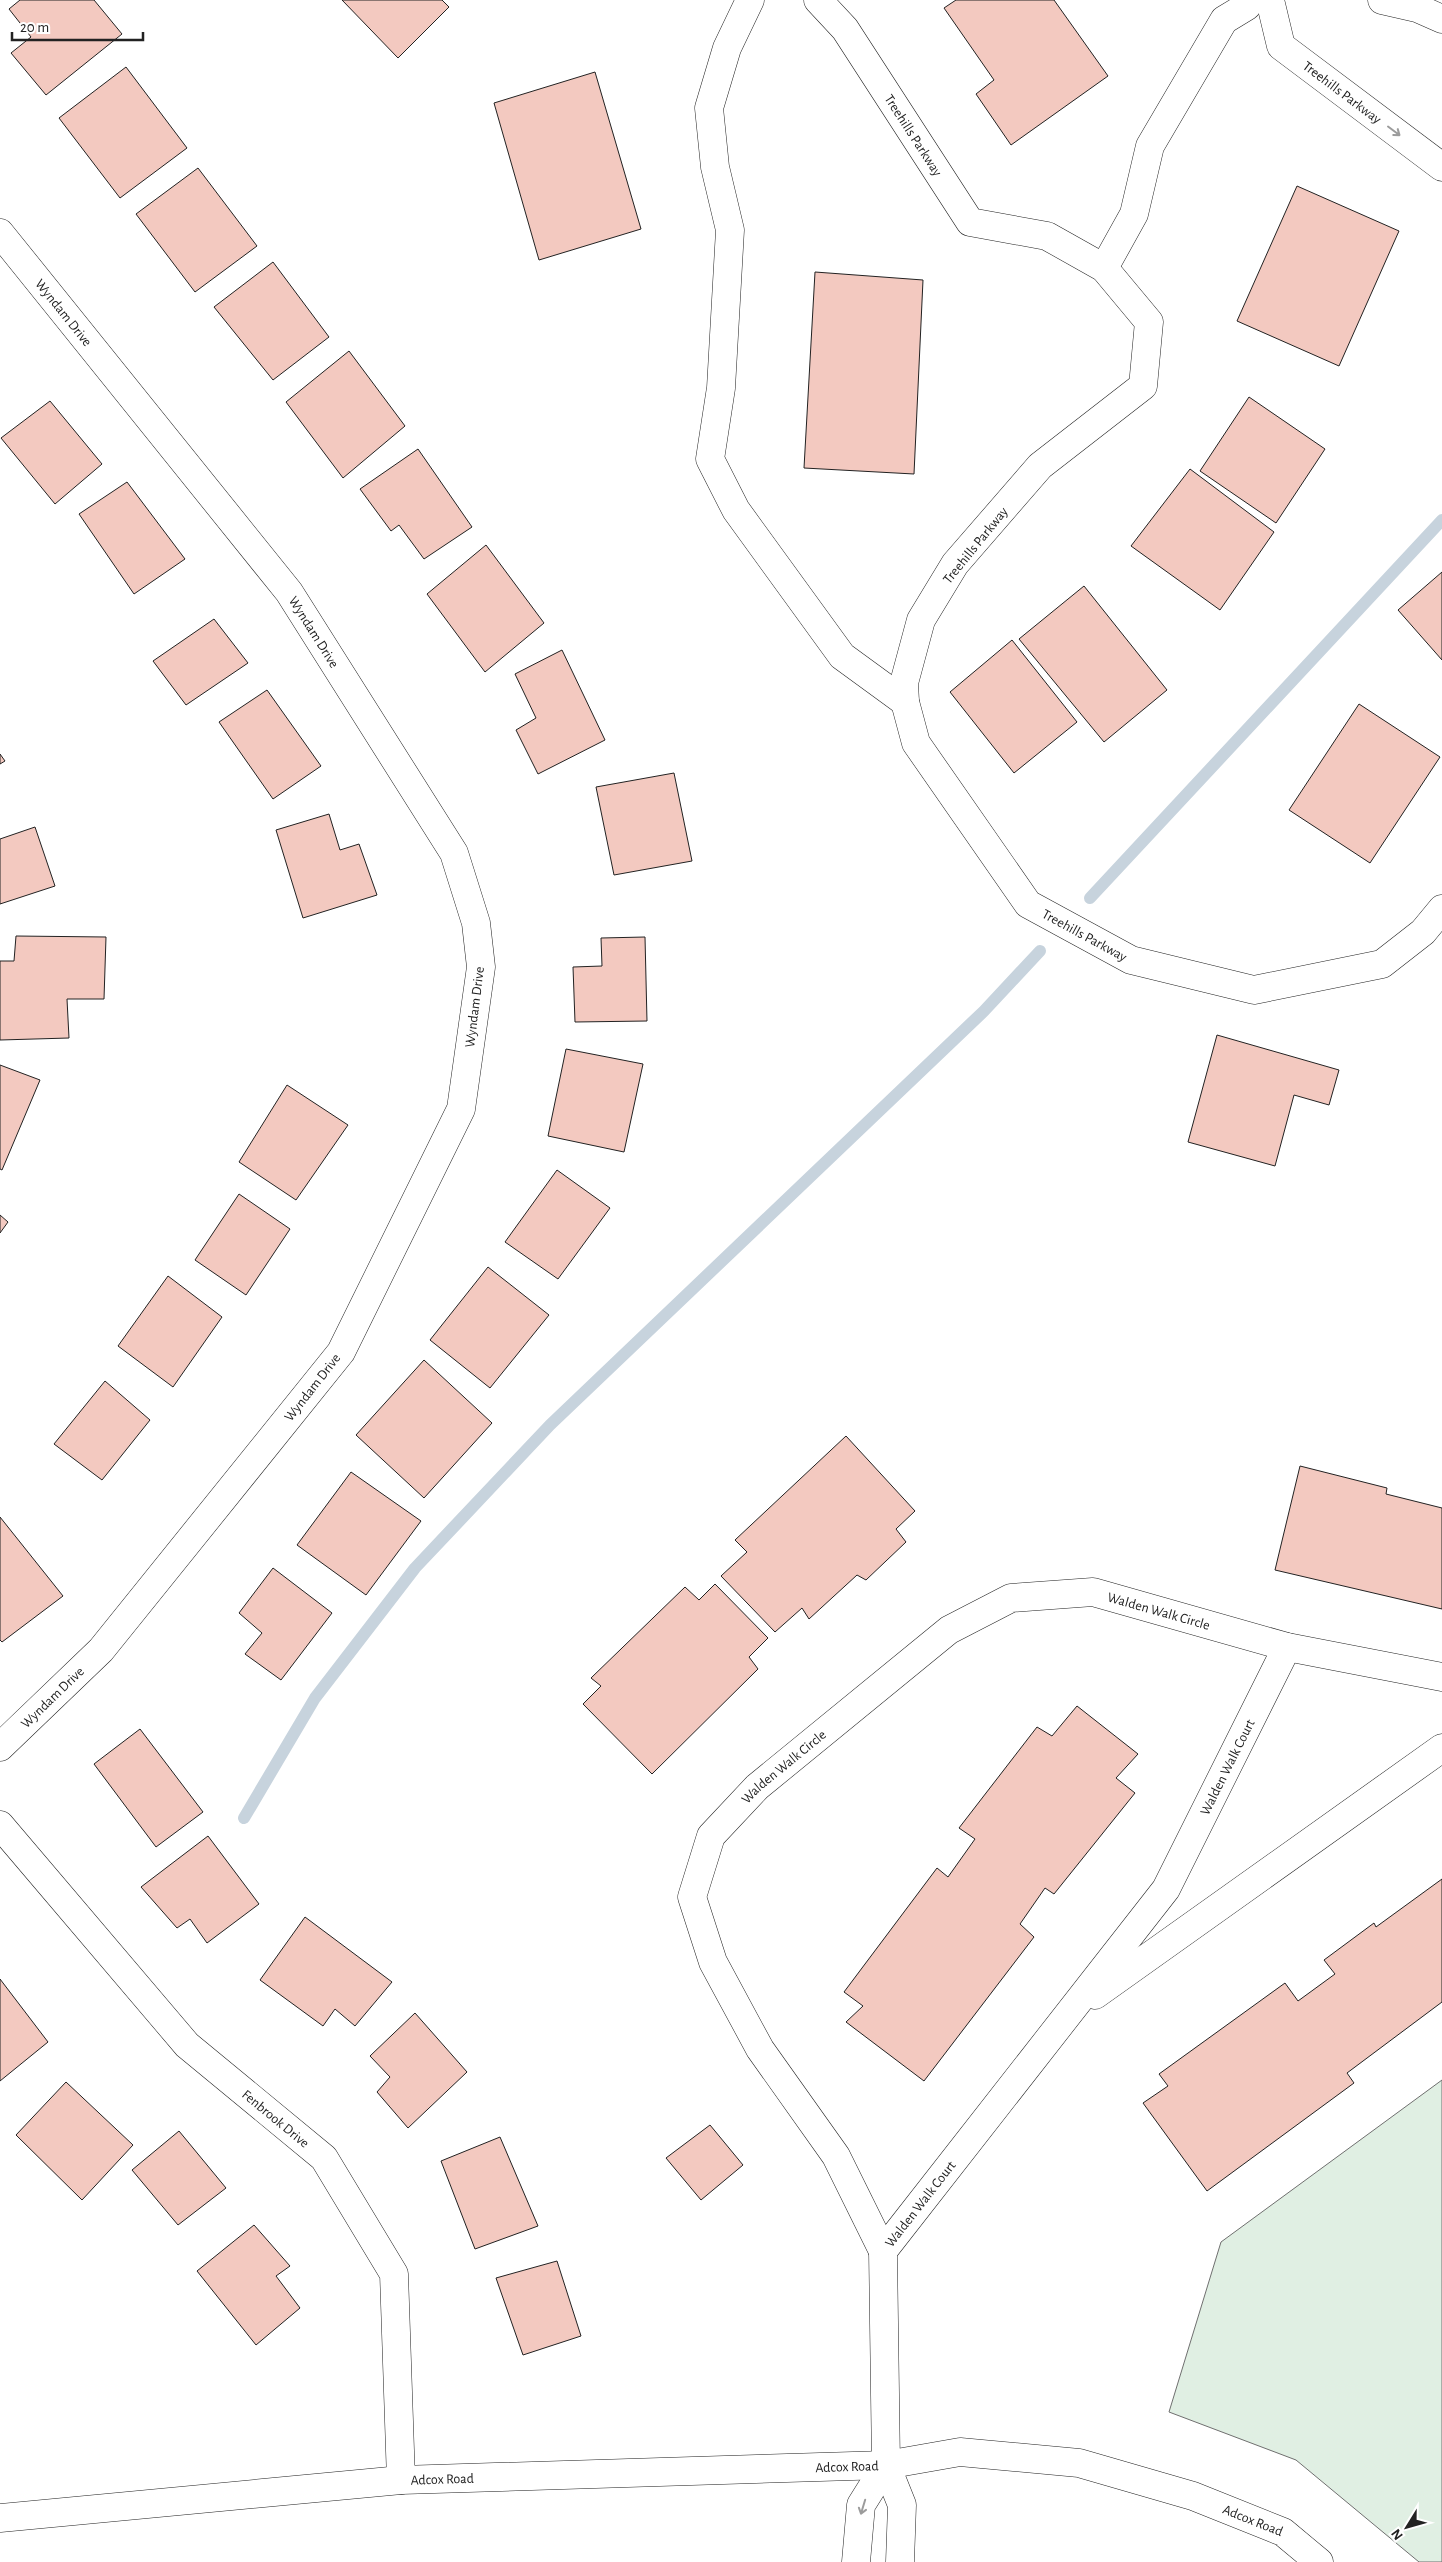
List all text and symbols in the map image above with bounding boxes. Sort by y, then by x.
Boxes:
scale bar [12,10,144,42]
text: 20 m [20,20,49,35]
street label: Treehills Parkway [1300,59,1384,127]
street label: Treehills Parkway [881,92,944,179]
one-way arrow [1387,126,1401,136]
street label: Wyndam Drive [32,277,94,349]
street label: Treehills Parkway [941,505,1011,587]
street label: Wyndam Drive [286,594,341,671]
street label: Treehills Parkway [1040,907,1129,964]
street label: Wyndam Drive [463,966,487,1048]
street label: Wyndam Drive [282,1351,343,1424]
street label: Walden Walk Circle [1106,1590,1211,1633]
street label: Wyndam Drive [18,1664,87,1731]
street label: Walden Walk Court [1198,1717,1258,1818]
street label: Walden Walk Circle [739,1728,829,1807]
street label: Fenbrook Drive [239,2087,312,2151]
street label: Walden Walk Court [883,2158,959,2250]
street label: Adcox Road [815,2459,879,2475]
street label: Adcox Road [410,2472,474,2488]
one-way arrow [857,2499,867,2515]
north arrow [1382,2502,1432,2552]
street label: Adcox Road [1221,2503,1285,2539]
text: N [1389,2526,1406,2542]

